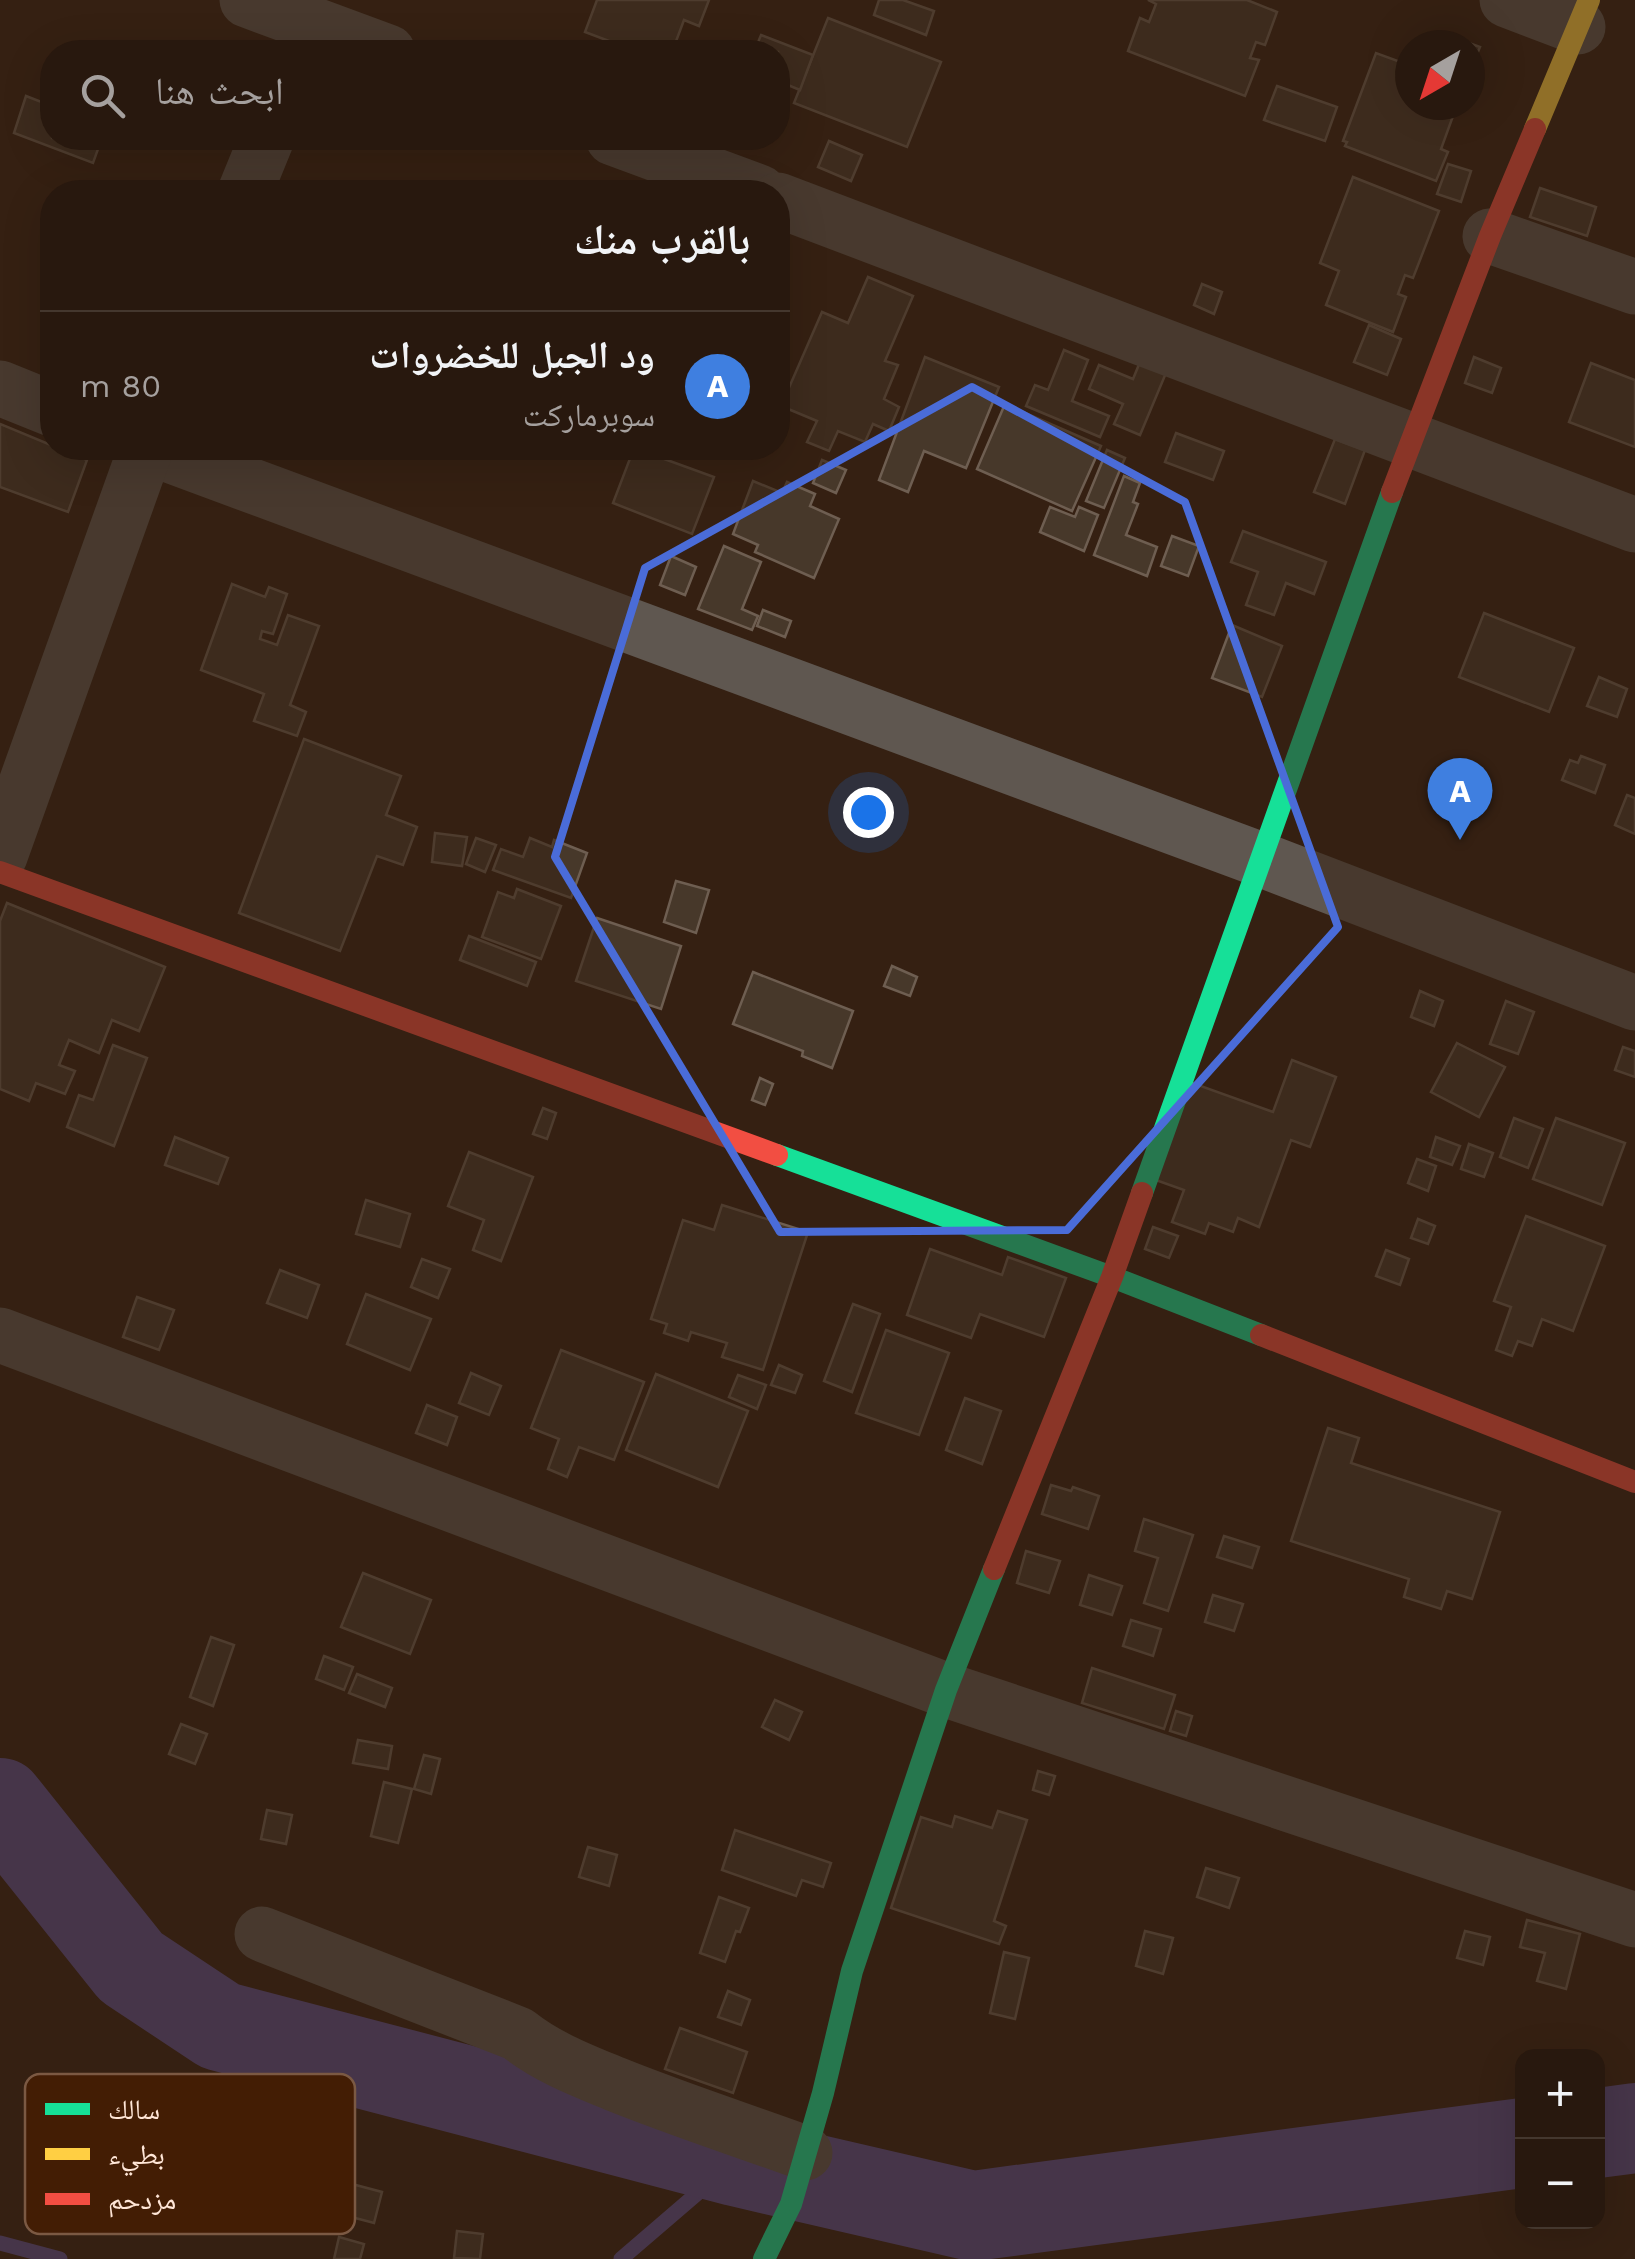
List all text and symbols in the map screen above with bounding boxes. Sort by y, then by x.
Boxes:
north arrow [1395,30,1485,120]
search box [40,40,790,150]
icon: search [75,68,130,123]
text: ابحث هنا [155,69,284,113]
text: بالقرب منك [574,215,750,264]
text: ود الجبل للخضروات [369,333,655,377]
text: 80 m [80,367,161,405]
text: A [707,367,728,405]
text: سوبرماركت [523,396,655,434]
pin: A [1428,758,1492,840]
your location [843,787,894,838]
map controls [1515,2049,1605,2229]
button: + [1515,2049,1605,2139]
legend [25,2074,355,2234]
text: سالك [108,2093,160,2126]
text: بطيء [108,2138,165,2177]
button: − [1515,2139,1605,2229]
text: مزدحم [108,2183,176,2218]

